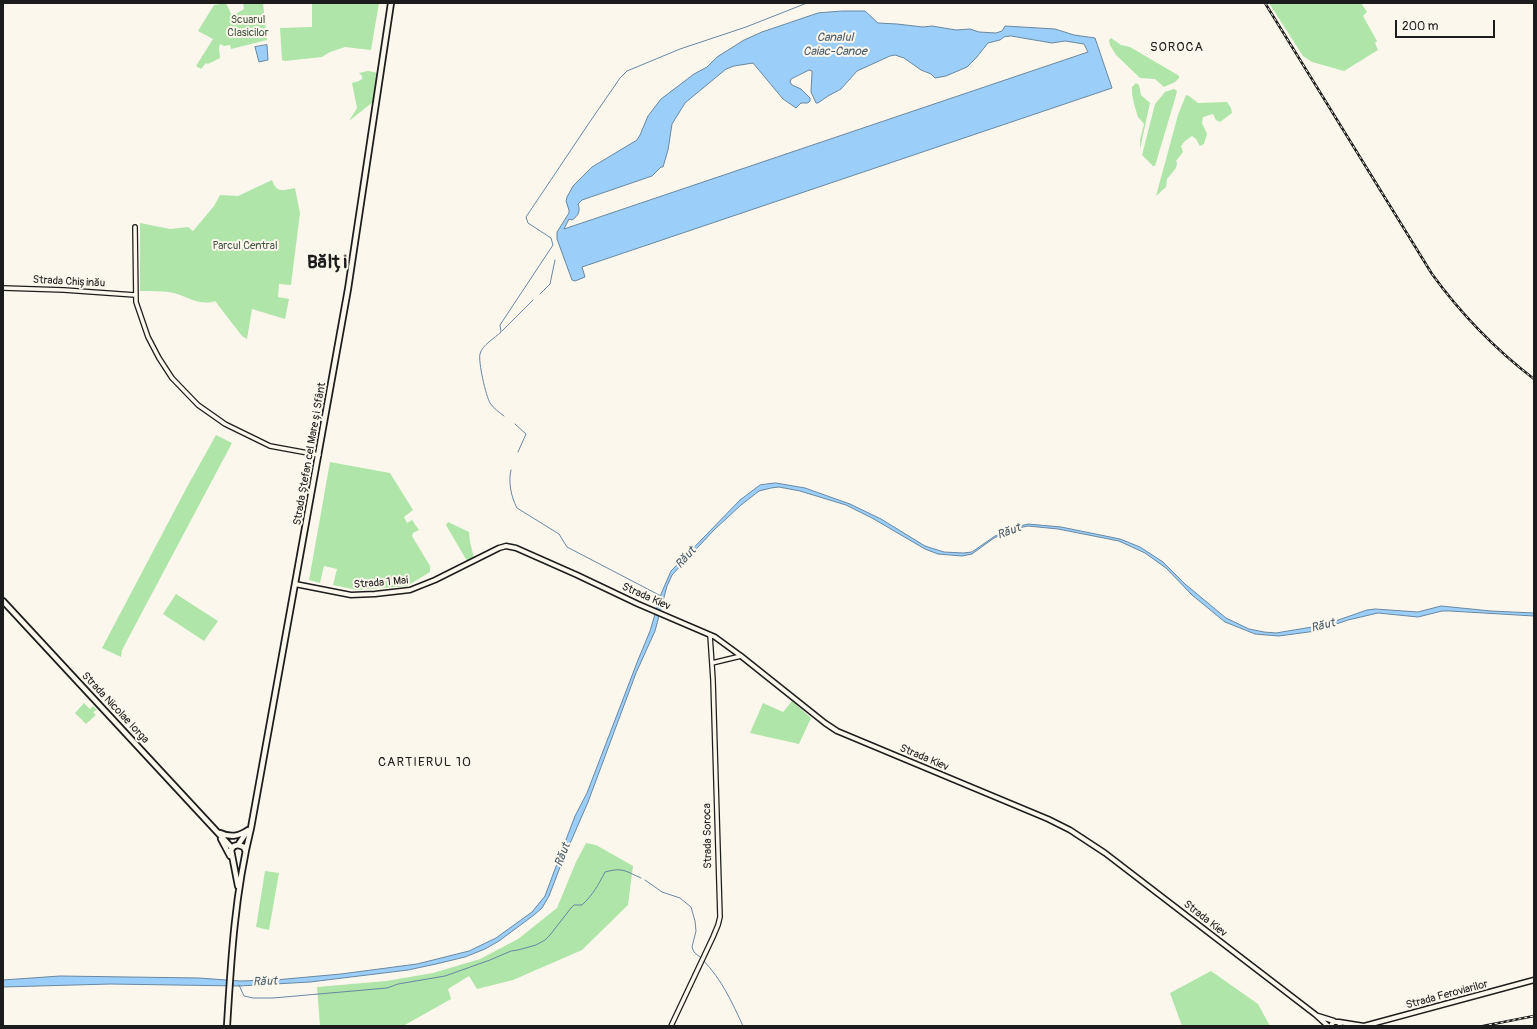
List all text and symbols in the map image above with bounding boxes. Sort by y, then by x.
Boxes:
scale bar [1397,12,1497,38]
park label: Scuarul Clasicilor [227,13,269,39]
text: 200 m [1402,19,1438,34]
water label: Canalul Caiac-Canoe [803,31,867,59]
district label: SOROCA [1150,40,1204,56]
park label: Parcul Central [213,239,277,253]
district label: Bălți [307,252,347,274]
street label: Strada Chișinău [32,274,106,290]
street label: Strada Ștefan cel Mare și Sfânt [291,382,329,526]
water label: Răut [995,521,1023,543]
water label: Răut [673,544,699,572]
street label: Strada 1 Mai [353,574,409,592]
street label: Strada Kiev [620,580,672,614]
water label: Răut [1310,616,1336,636]
street label: Strada Nicolae Iorga [79,670,151,746]
street label: Strada Kiev [898,742,950,774]
district label: CARTIERUL 10 [378,755,472,771]
street label: Strada Soroca [701,803,715,869]
water label: Răut [552,841,574,869]
street label: Strada Kiev [1181,898,1229,940]
water label: Răut [253,974,277,990]
street label: Strada Feroviarilor [1404,978,1490,1012]

